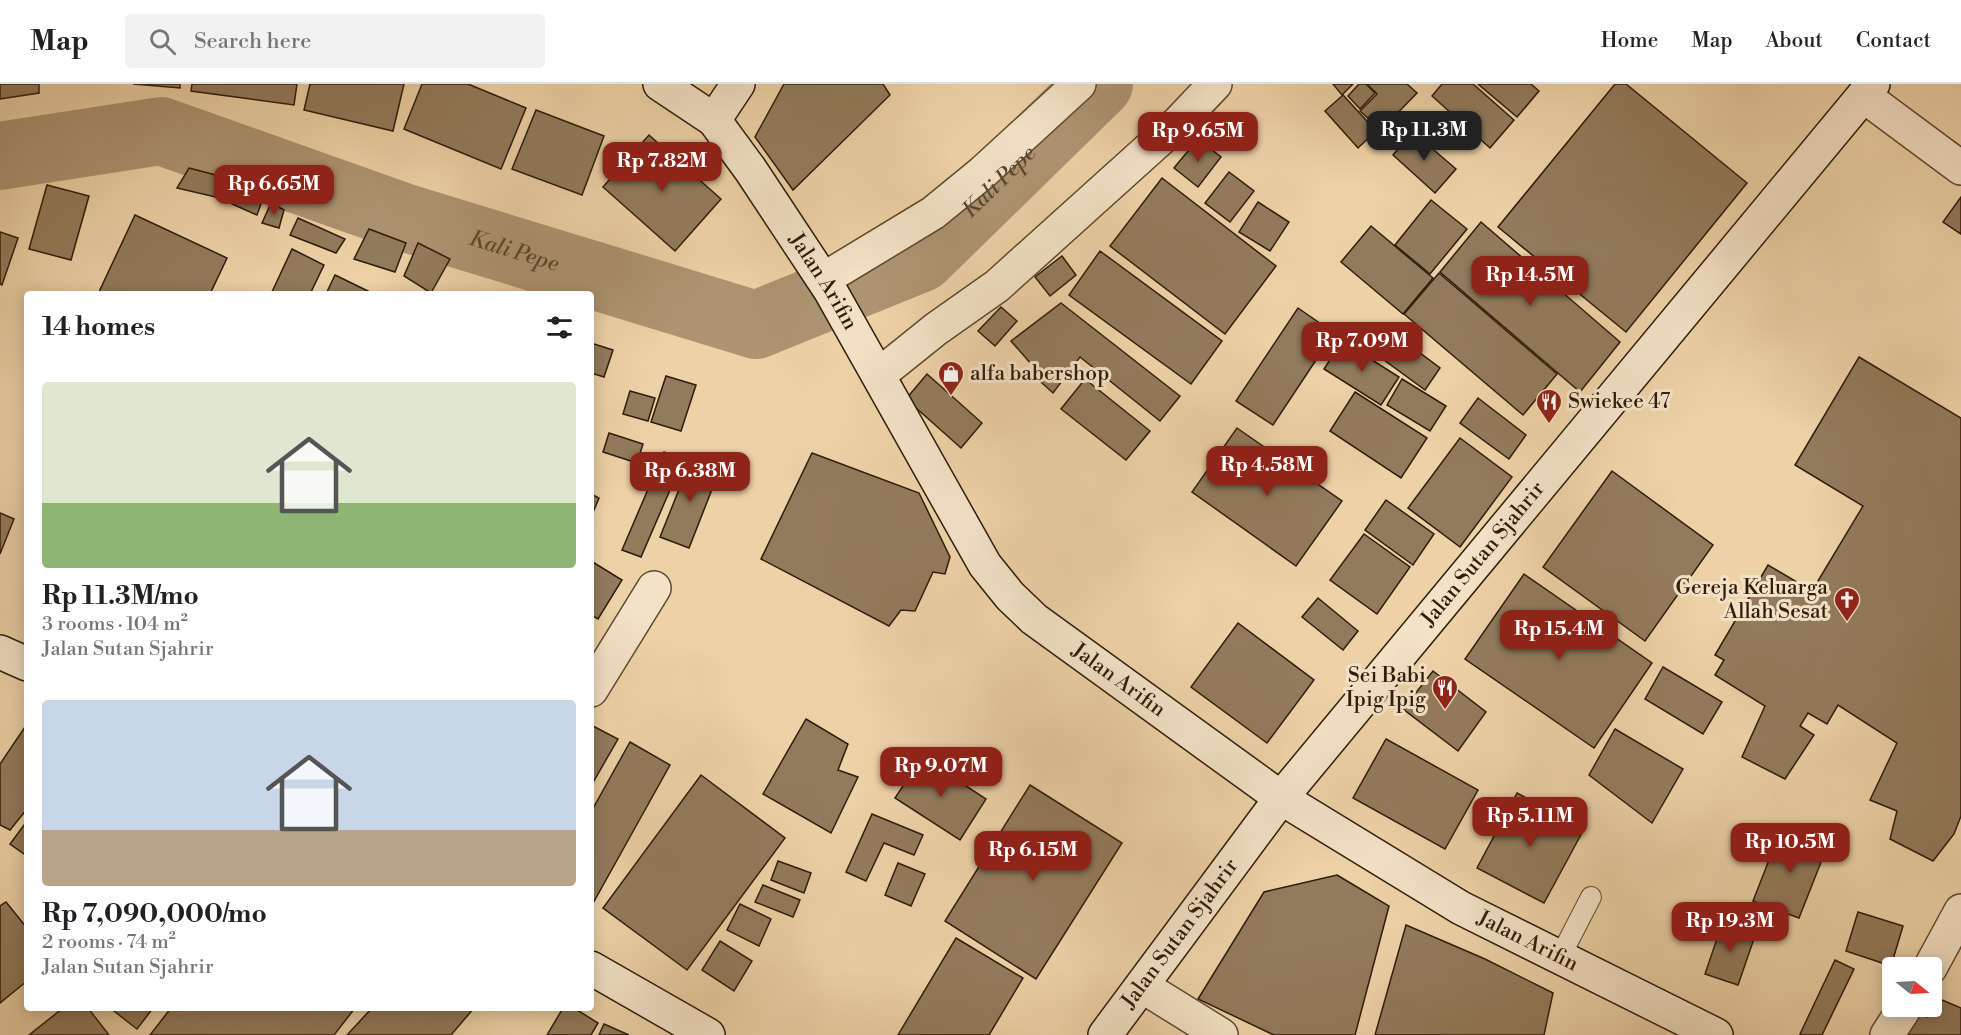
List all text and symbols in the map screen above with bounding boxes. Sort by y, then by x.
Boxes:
search box [125,14,545,68]
text: Map [30,24,89,59]
icon: search [146,25,179,58]
text: Search here [194,28,311,55]
text: Home [1601,28,1658,54]
text: Map [1691,28,1733,54]
text: About [1766,28,1823,54]
text: Contact [1856,28,1931,54]
pin: Rp 11.3M [1362,111,1486,162]
pin: Rp 9.65M [1136,112,1260,163]
text: Rp 11.3M [1381,118,1467,143]
text: Rp 9.65M [1152,119,1244,144]
water label: Kali Pepe [956,140,1041,224]
pin: Rp 7.82M [600,142,724,193]
text: Rp 7.82M [617,149,707,174]
pin: Rp 6.65M [212,165,336,216]
text: Rp 6.65M [228,172,320,197]
water label: Kali Pepe [466,225,562,277]
street label: Jalan Arifin [782,227,863,335]
pin: Rp 14.5M [1468,256,1592,307]
text: Rp 14.5M [1485,263,1575,288]
text: 14 homes [42,311,155,343]
icon: filters [543,311,576,344]
pin: Rp 7.09M [1300,322,1424,373]
text: Rp 7.09M [1316,329,1408,354]
shop icon: alfa babershop [936,359,966,397]
place label: alfa babershop [970,361,1109,387]
restaurant icon: Swiekee 47 [1534,387,1564,425]
place label: Swiekee 47 [1568,389,1671,415]
icon: home [255,421,363,529]
pin: Rp 4.58M [1205,446,1329,497]
pin: Rp 6.38M [628,452,752,503]
text: Rp 4.58M [1220,453,1314,478]
text: Rp 6.38M [644,459,736,484]
street label: Jalan Sutan Sjahrir [1415,476,1551,633]
place label: Gereja Keluarga Allah Sesat [1675,575,1829,625]
text: Rp 11.3M/mo [42,580,199,612]
church icon: Gereja Keluarga Allah Sesat [1832,585,1862,623]
pin: Rp 15.4M [1497,610,1621,661]
text: 3 rooms · 104 m² [42,612,188,637]
text: Rp 15.4M [1514,617,1604,642]
text: Jalan Sutan Sjahrir [42,637,214,662]
street label: Jalan Arifin [1066,637,1171,723]
place label: Sei Babi Ipig Ipig [1346,663,1426,713]
restaurant icon: Sei Babi Ipig Ipig [1430,673,1460,711]
icon: home [255,739,363,847]
pin: Rp 9.07M [879,747,1003,798]
text: Rp 9.07M [894,754,988,779]
pin: Rp 5.11M [1468,797,1592,848]
text: Rp 5.11M [1486,804,1574,829]
pin: Rp 10.5M [1728,823,1852,874]
text: Rp 10.5M [1745,830,1835,855]
pin: Rp 6.15M [971,831,1095,882]
text: Rp 6.15M [988,838,1078,863]
street label: Jalan Sutan Sjahrir [1115,854,1244,1015]
text: Rp 7,090,000/mo [42,898,267,930]
pin: Rp 19.3M [1668,902,1792,953]
street label: Jalan Arifin [1472,905,1583,977]
text: Rp 19.3M [1686,909,1774,934]
text: 2 rooms · 74 m² [42,930,176,955]
text: Jalan Sutan Sjahrir [42,955,214,980]
north arrow [1882,957,1942,1017]
map controls [1882,957,1942,1017]

